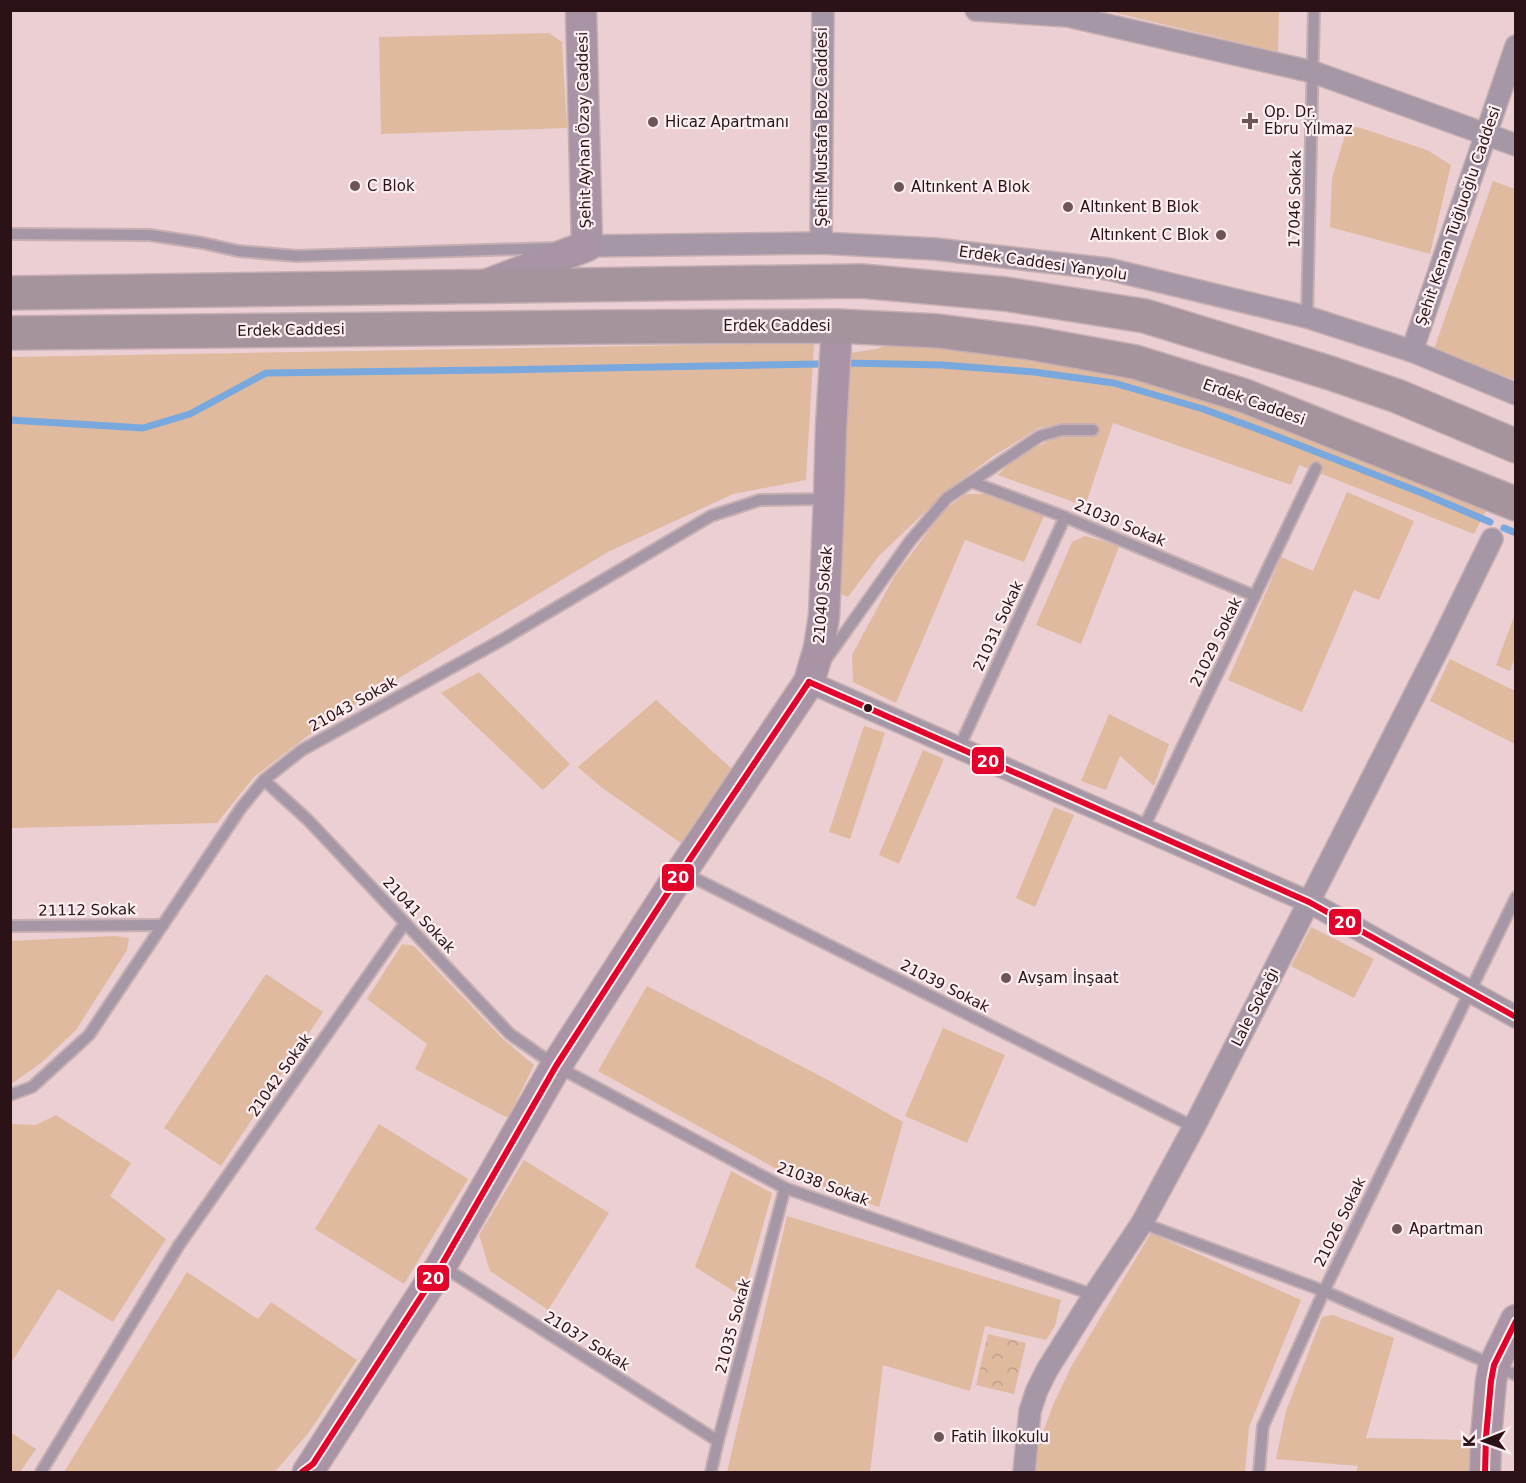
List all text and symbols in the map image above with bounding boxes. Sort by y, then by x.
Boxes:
street label: Şehit Mustafa Boz Caddesi [813,27,831,227]
street label: Şehit Ayhan Özay Caddesi [572,32,595,228]
place label: Op. Dr. Ebru Yılmaz [1264,103,1353,138]
street label: Şehit Kenan Tuğluoğlu Caddesi [1412,104,1504,328]
marker: Op. Dr. Ebru Yılmaz [1241,112,1259,130]
place label: Hicaz Apartmanı [665,113,789,131]
marker: Hicaz Apartmanı [646,115,660,129]
street label: 17046 Sokak [1285,150,1305,248]
place label: C Blok [367,177,415,195]
place label: Altınkent A Blok [911,178,1030,196]
marker: C Blok [348,179,362,193]
marker: Altınkent A Blok [892,180,906,194]
place label: Altınkent B Blok [1080,198,1199,216]
marker: Altınkent B Blok [1061,200,1075,214]
place label: Altınkent C Blok [1090,226,1209,244]
marker: Altınkent C Blok [1214,228,1228,242]
street label: Erdek Caddesi Yanyolu [958,242,1128,284]
street label: Erdek Caddesi [723,317,831,335]
street label: Erdek Caddesi [237,320,345,340]
street label: Erdek Caddesi [1200,375,1308,429]
street label: 21030 Sokak [1072,496,1169,550]
street label: 21040 Sokak [810,545,836,644]
street label: 21031 Sokak [969,578,1027,674]
street label: 21029 Sokak [1187,594,1246,690]
street label: 21043 Sokak [306,672,400,736]
unlabelled marker [862,702,874,714]
line badge: 20 [971,746,1005,775]
text: 20 [977,752,999,771]
line badge: 20 [661,863,695,892]
text: 20 [667,868,689,887]
street label: 21041 Sokak [379,873,459,957]
street label: 21112 Sokak [38,900,136,920]
line badge: 20 [1328,908,1362,936]
text: 20 [1334,913,1356,932]
street label: 21039 Sokak [897,956,993,1016]
street label: Lale Sokağı [1228,965,1282,1049]
place label: Avşam İnşaat [1018,968,1119,987]
marker: Avşam İnşaat [999,971,1013,985]
street label: 21042 Sokak [245,1030,316,1120]
street label: 21038 Sokak [774,1158,872,1210]
street label: 21026 Sokak [1311,1174,1370,1270]
place label: Apartman [1409,1220,1483,1238]
marker: Apartman [1390,1222,1404,1236]
line badge: 20 [416,1264,450,1292]
text: 20 [422,1269,444,1288]
street label: 21035 Sokak [712,1276,754,1375]
street label: 21037 Sokak [541,1308,633,1375]
north arrow [1454,1411,1514,1471]
place label: Fatih İlkokulu [951,1427,1049,1446]
marker: Fatih İlkokulu [932,1430,946,1444]
text: K [1460,1434,1479,1448]

